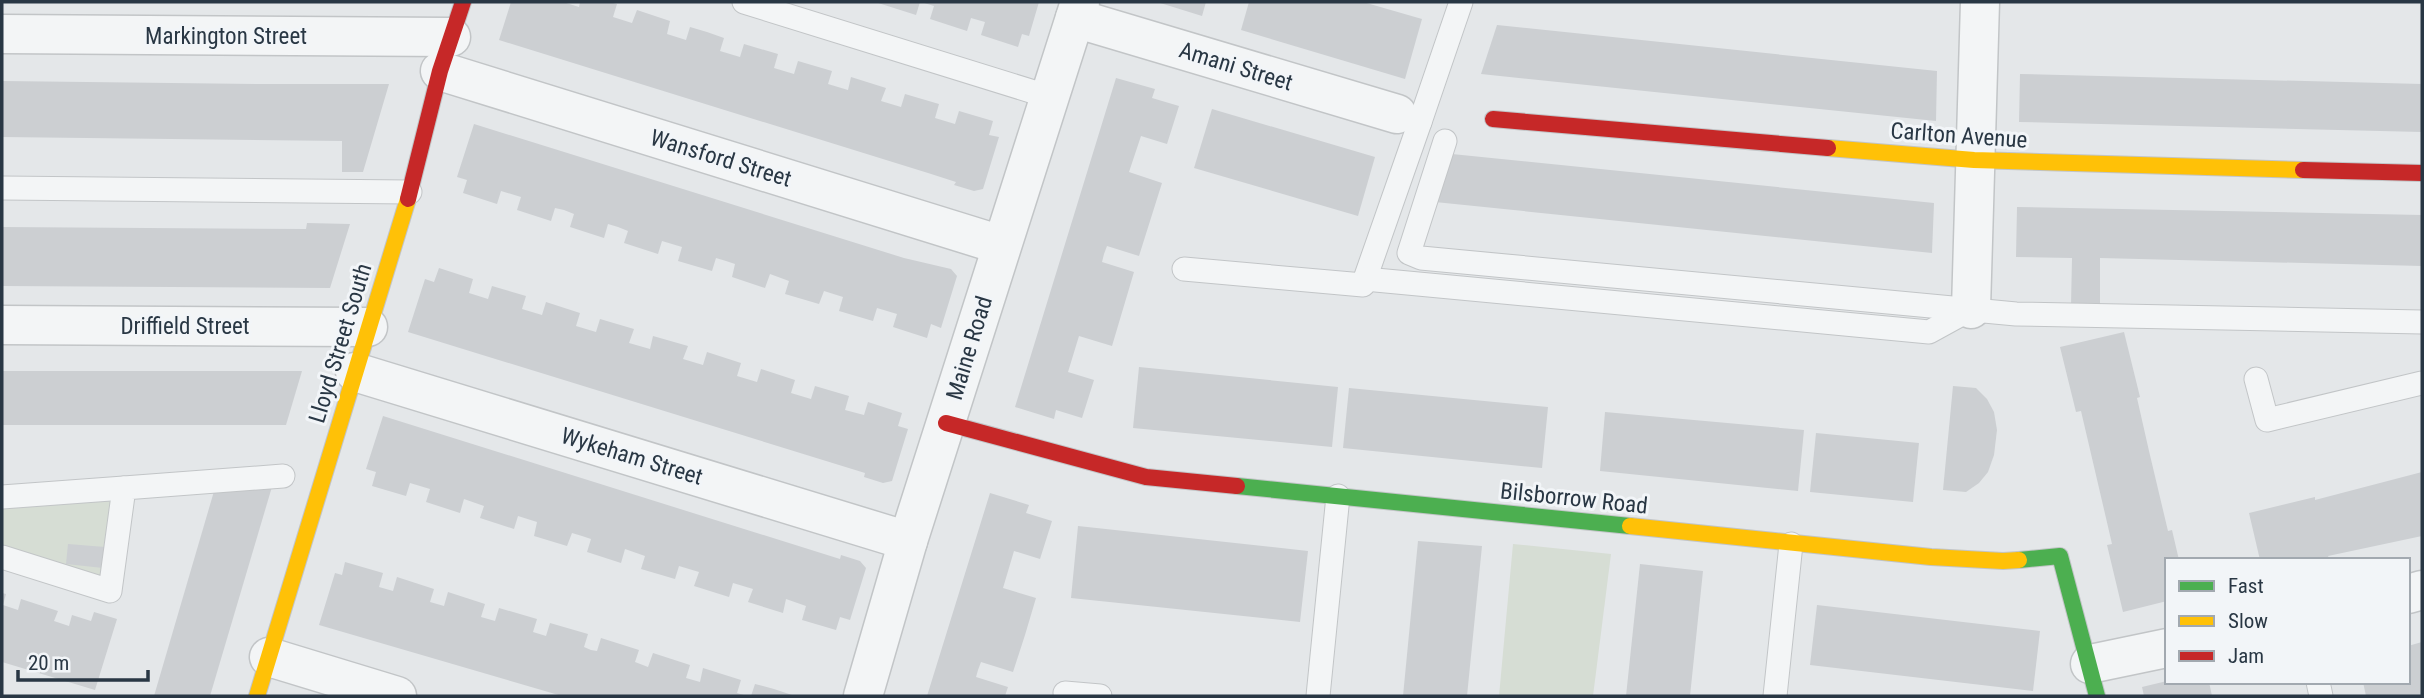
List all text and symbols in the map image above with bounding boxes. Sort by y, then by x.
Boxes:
street label: Markington Street [145,23,307,50]
street label: Amani Street [1176,36,1296,97]
street label: Carlton Avenue [1890,117,2028,154]
street label: Wansford Street [647,124,795,193]
street label: Lloyd Street South [303,260,378,426]
street label: Maine Road [941,293,998,403]
street label: Driffield Street [120,313,250,340]
street label: Wykeham Street [558,422,706,491]
street label: Bilsborrow Road [1499,477,1649,520]
legend [2165,558,2410,684]
text: Fast [2228,574,2264,598]
text: Slow [2228,609,2268,633]
scale bar [18,638,147,682]
text: Jam [2228,644,2264,668]
text: 20 m [28,651,69,675]

